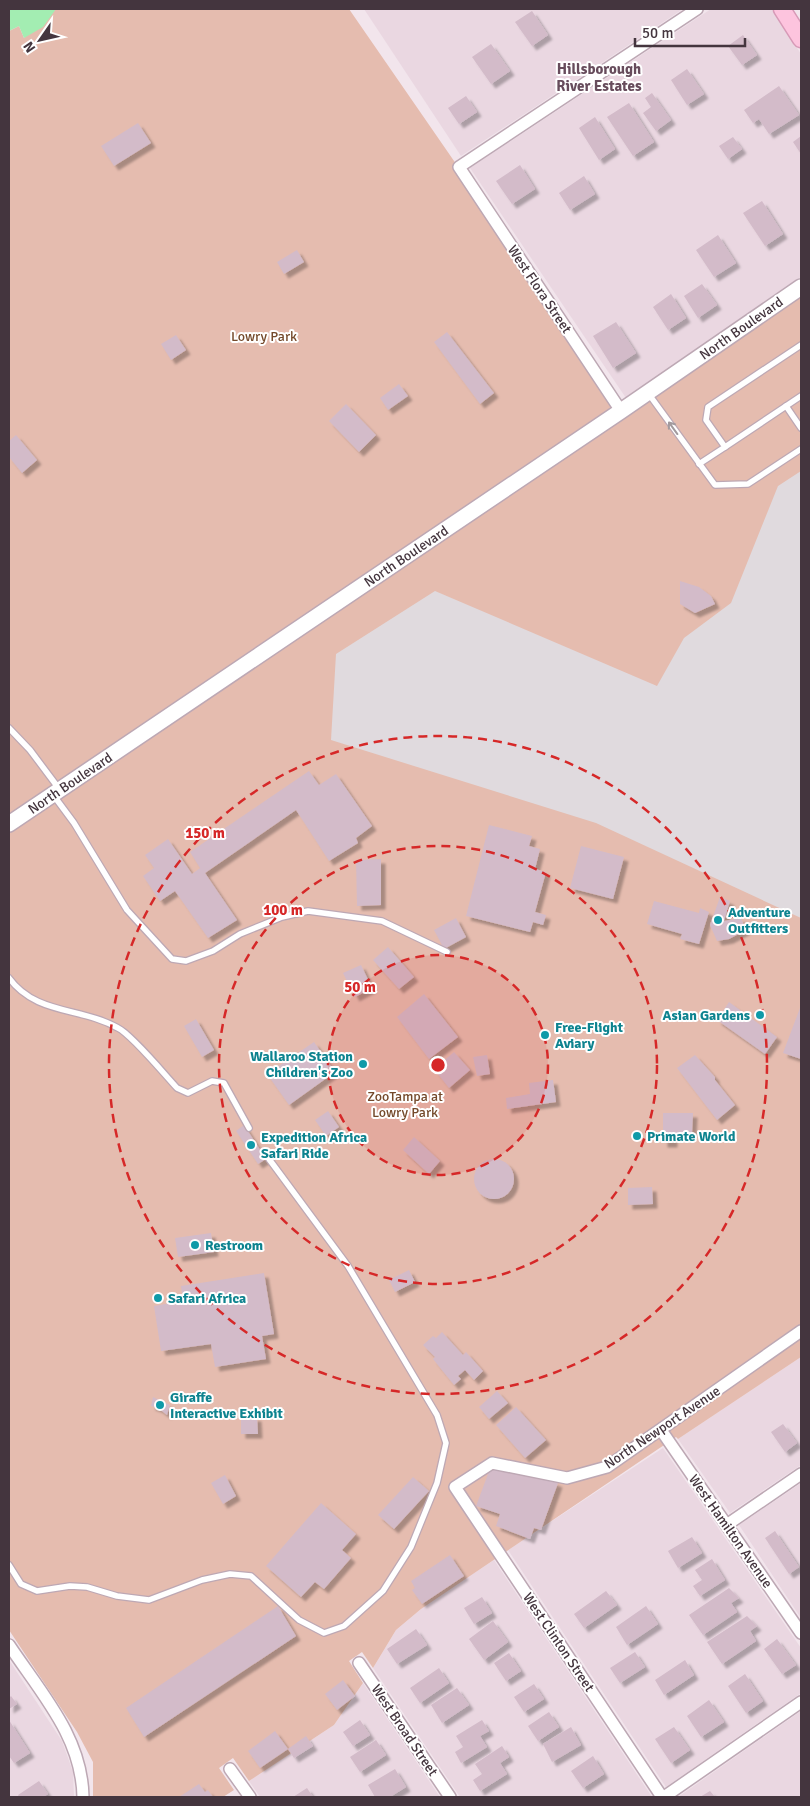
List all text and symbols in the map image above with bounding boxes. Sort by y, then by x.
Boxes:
north arrow [15,15,65,65]
scale bar [635,15,745,47]
text: 50 m [642,24,673,42]
text: N [20,38,39,56]
district label: Hillsborough River Estates [556,60,642,95]
street label: West Flora Street [504,242,575,337]
street label: North Boulevard [696,293,786,363]
park label: Lowry Park [231,328,297,345]
one-way arrow [668,421,678,435]
street label: North Boulevard [361,522,452,591]
street label: North Boulevard [25,749,116,818]
text: 150 m [185,824,225,842]
text: 100 m [263,901,303,919]
place label: Adventure Outfitters [728,904,791,937]
marker: Adventure Outfitters [712,914,724,926]
text: 50 m [344,978,376,996]
place label: Asian Gardens [663,1007,750,1024]
marker: Asian Gardens [754,1009,766,1021]
place label: Free-Flight Aviary [555,1019,624,1052]
marker: Free-Flight Aviary [539,1029,551,1041]
place label: Wallaroo Station Children's Zoo [250,1048,353,1081]
centre of rings [429,1056,447,1074]
marker: Wallaroo Station Children's Zoo [357,1058,369,1070]
park label: ZooTampa at Lowry Park [367,1088,443,1121]
place label: Primate World [647,1128,736,1145]
place label: Expedition Africa Safari Ride [261,1129,367,1162]
marker: Primate World [631,1130,643,1142]
marker: Expedition Africa Safari Ride [245,1139,257,1151]
place label: Restroom [205,1237,263,1254]
marker: Restroom [189,1239,201,1251]
place label: Safari Africa [168,1290,246,1307]
marker: Safari Africa [152,1292,164,1304]
street label: North Newport Avenue [601,1382,723,1473]
place label: Giraffe Interactive Exhibit [170,1389,283,1422]
marker: Giraffe Interactive Exhibit [154,1399,166,1411]
street label: West Hamilton Avenue [685,1471,776,1591]
street label: West Clinton Street [519,1590,598,1695]
street label: West Broad Street [368,1681,442,1779]

